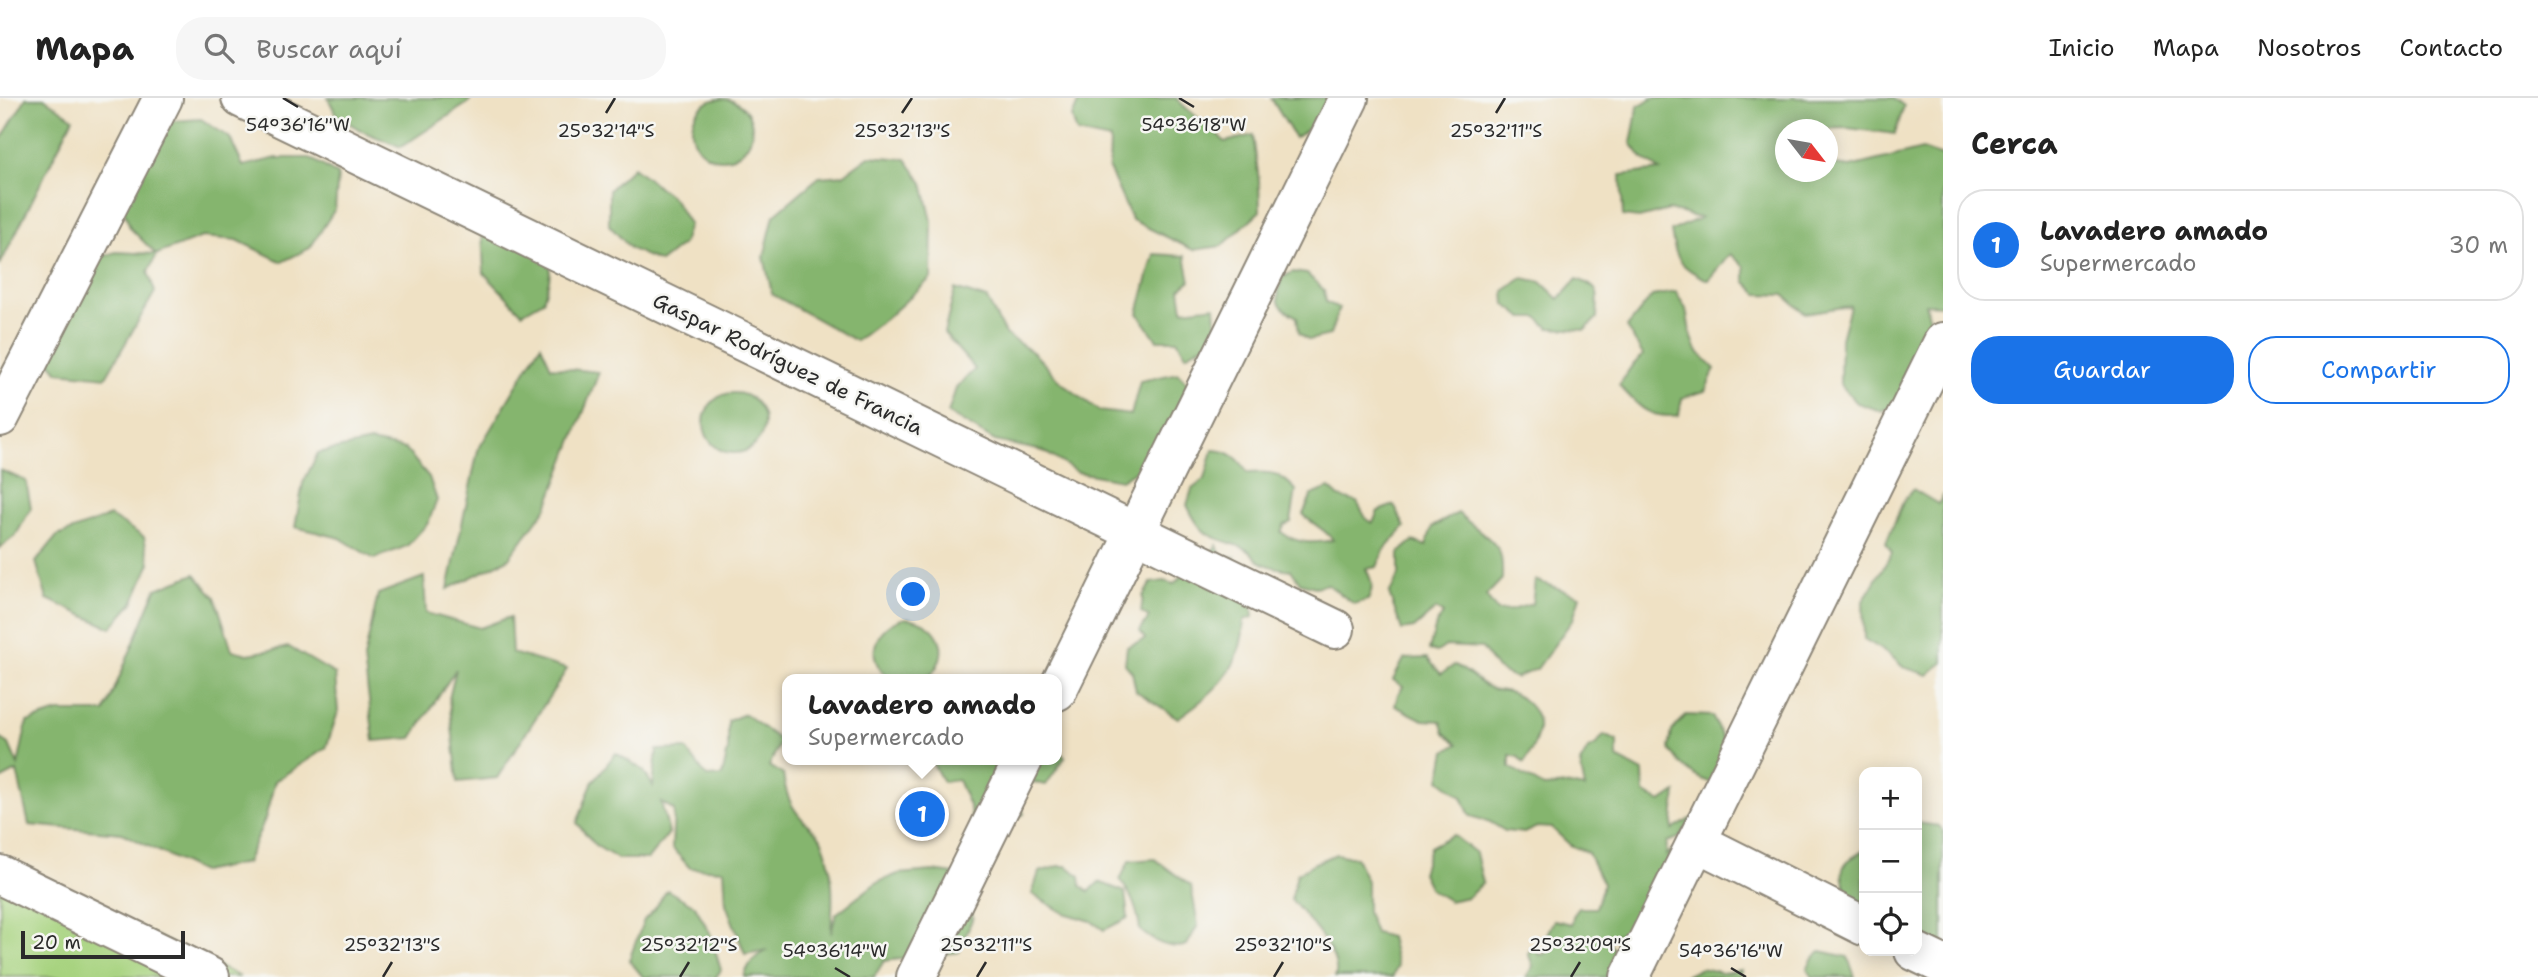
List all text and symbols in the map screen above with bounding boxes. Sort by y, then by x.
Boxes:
search box [176,17,666,80]
text: Mapa [35,26,134,71]
icon: search [200,29,238,67]
text: Buscar aquí [256,31,402,66]
text: Inicio [2049,32,2115,64]
text: Mapa [2153,32,2219,64]
text: Nosotros [2257,32,2362,64]
text: Contacto [2400,32,2503,64]
text: 54°36'16"W [246,113,350,137]
text: 54°36'18"W [1141,113,1247,137]
text: 25°32'14"S [557,119,655,143]
text: 25°32'13"S [854,119,950,143]
text: 25°32'11"S [1450,119,1542,143]
north arrow [1775,119,1838,182]
text: Cerca [1971,123,2058,164]
text: Lavadero amado [2040,213,2268,248]
text: 1 [1991,230,2001,260]
text: 30 m [2449,230,2508,260]
text: Supermercado [2040,248,2196,278]
street label: Gaspar Rodríguez de Francia [648,286,928,442]
button: Guardar [1971,336,2234,404]
button: Compartir [2248,336,2510,404]
your location [896,577,930,611]
popup [782,674,1062,765]
text: Lavadero amado [808,687,1036,722]
text: Supermercado [808,722,964,752]
map controls [1859,767,1922,956]
button: + [1859,767,1922,830]
pin: 1 [899,788,945,840]
button: − [1859,830,1922,893]
button: locate [1859,893,1922,956]
scale bar [21,928,186,960]
text: 20 m [32,930,81,955]
text: 25°32'13"S [344,933,440,957]
text: 25°32'12"S [641,933,737,957]
text: 25°32'11"S [940,933,1032,957]
text: 25°32'10"S [1234,933,1332,957]
text: 25°32'09"S [1529,933,1631,957]
text: 54°36'14"W [783,939,887,963]
text: 54°36'16"W [1679,939,1783,963]

